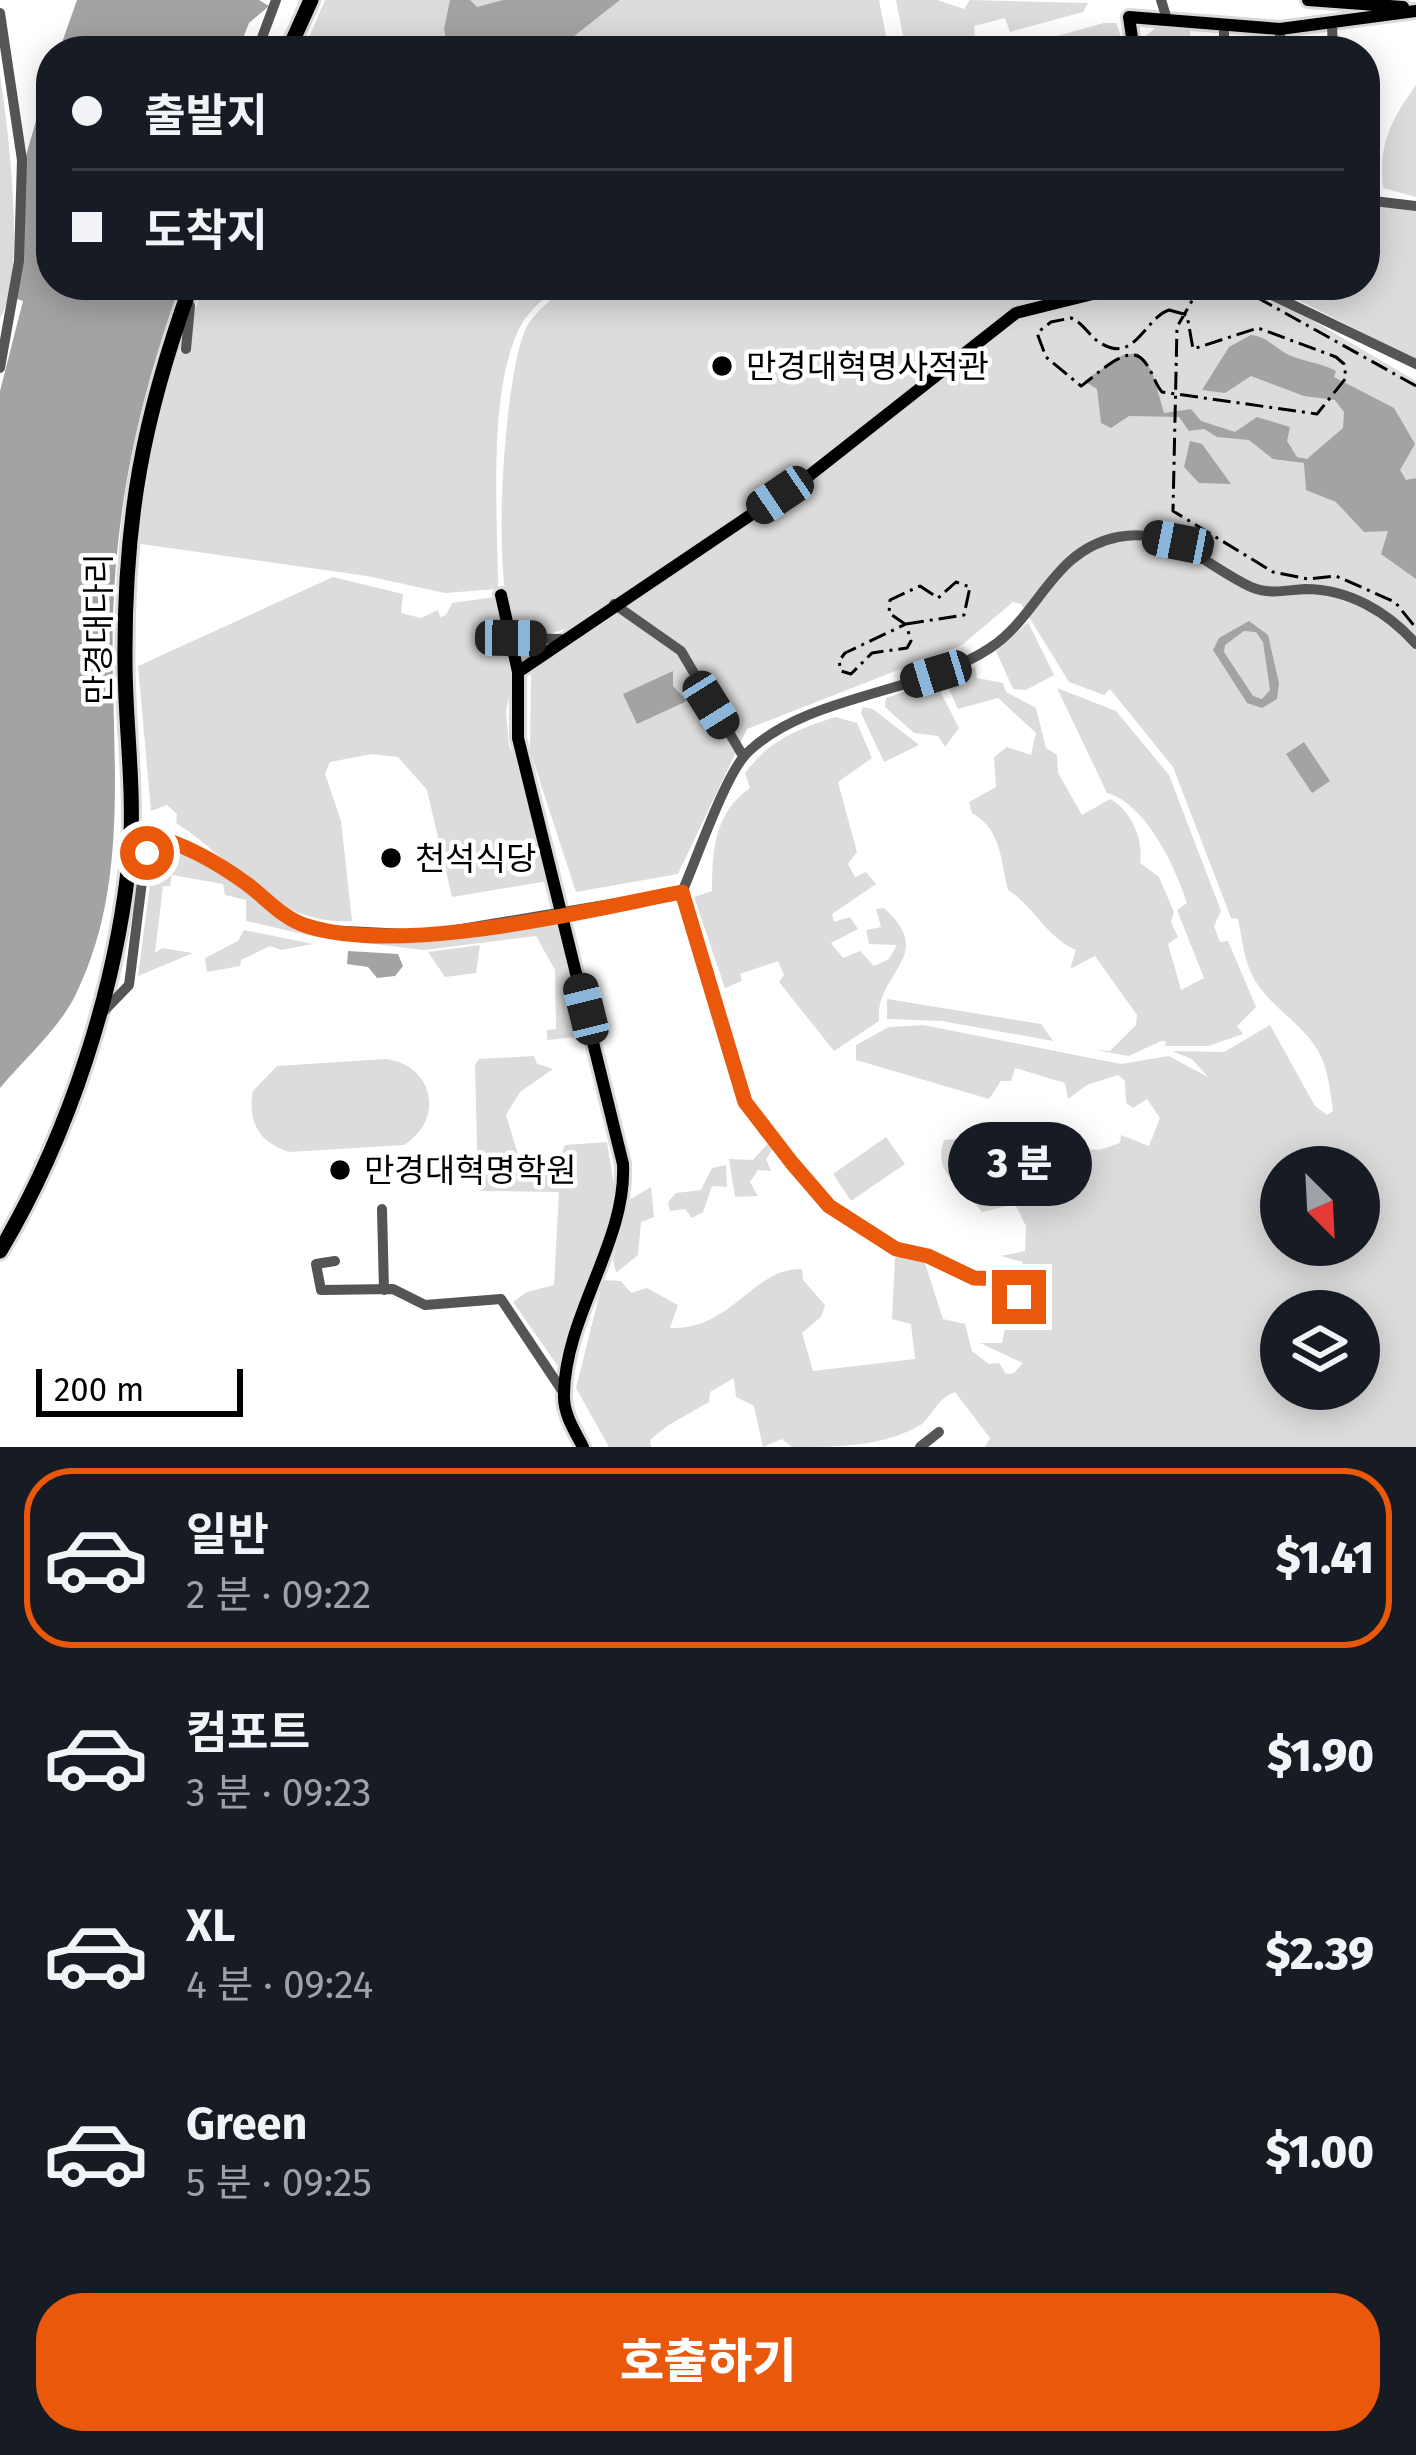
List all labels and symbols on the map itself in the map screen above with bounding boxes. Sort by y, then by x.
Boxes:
place label: 만경대혁명사적관 [746,347,989,387]
marker: 만경대혁명사적관 [709,353,735,379]
car [740,460,820,530]
car [1139,517,1217,567]
street label: 만경대다리 [79,553,119,705]
car [475,619,547,657]
car [896,646,976,702]
car [677,665,745,745]
route start [120,826,174,880]
place label: 천석식당 [415,839,536,879]
marker: 천석식당 [378,845,404,871]
car [560,970,612,1048]
callout: 3 분 [947,1123,1091,1207]
north arrow [1260,1146,1380,1266]
place label: 만경대혁명학원 [364,1151,577,1191]
marker: 만경대혁명학원 [327,1157,353,1183]
route end [992,1270,1046,1324]
scale bar [36,1363,243,1416]

